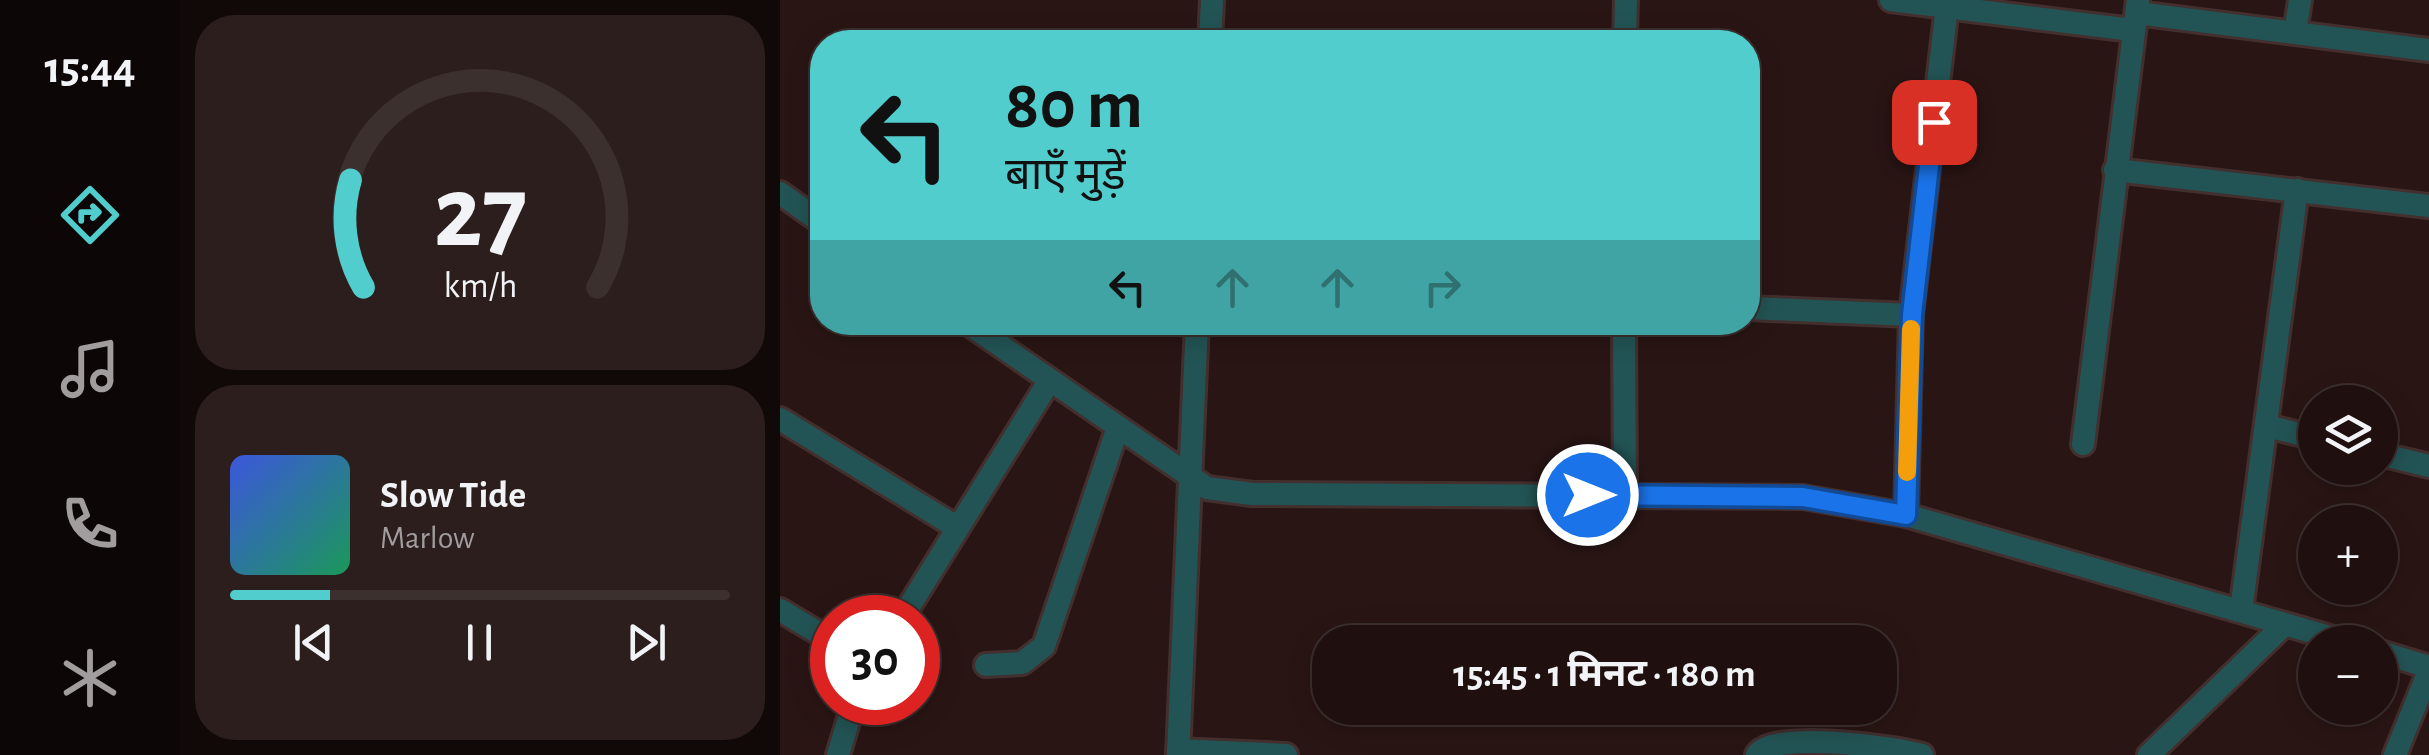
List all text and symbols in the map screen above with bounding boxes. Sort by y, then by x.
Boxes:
text: 15:44 [44,46,136,91]
icon: left [840,70,970,200]
text: 80 m [1005,71,1143,141]
pin [1892,80,1977,165]
icon: arrive [1907,95,1962,150]
text: बाएँ मुड़ें [1005,153,1126,198]
text: 27 [433,162,527,266]
icon: directions [55,180,125,250]
icon: left [1100,260,1155,315]
icon: ahead [1205,260,1260,315]
icon: ahead [1310,260,1365,315]
icon: right [1415,260,1470,315]
text: km/h [443,268,517,304]
icon: music [55,334,125,404]
map controls [2298,385,2398,725]
button: layers [2298,385,2398,485]
position arrow [1536,443,1640,547]
text: Slow Tide [380,477,526,515]
icon: phone [55,489,125,559]
button: + [2298,505,2398,605]
text: Marlow [380,522,475,554]
speed limit sign: 30 [810,595,940,725]
icon: previous [286,615,341,670]
icon: pause [452,615,507,670]
icon: next [619,615,674,670]
button: − [2298,625,2398,725]
icon: climate [55,643,125,713]
text: 15:45 · 1 मिनट · 180 m [1453,656,1756,694]

